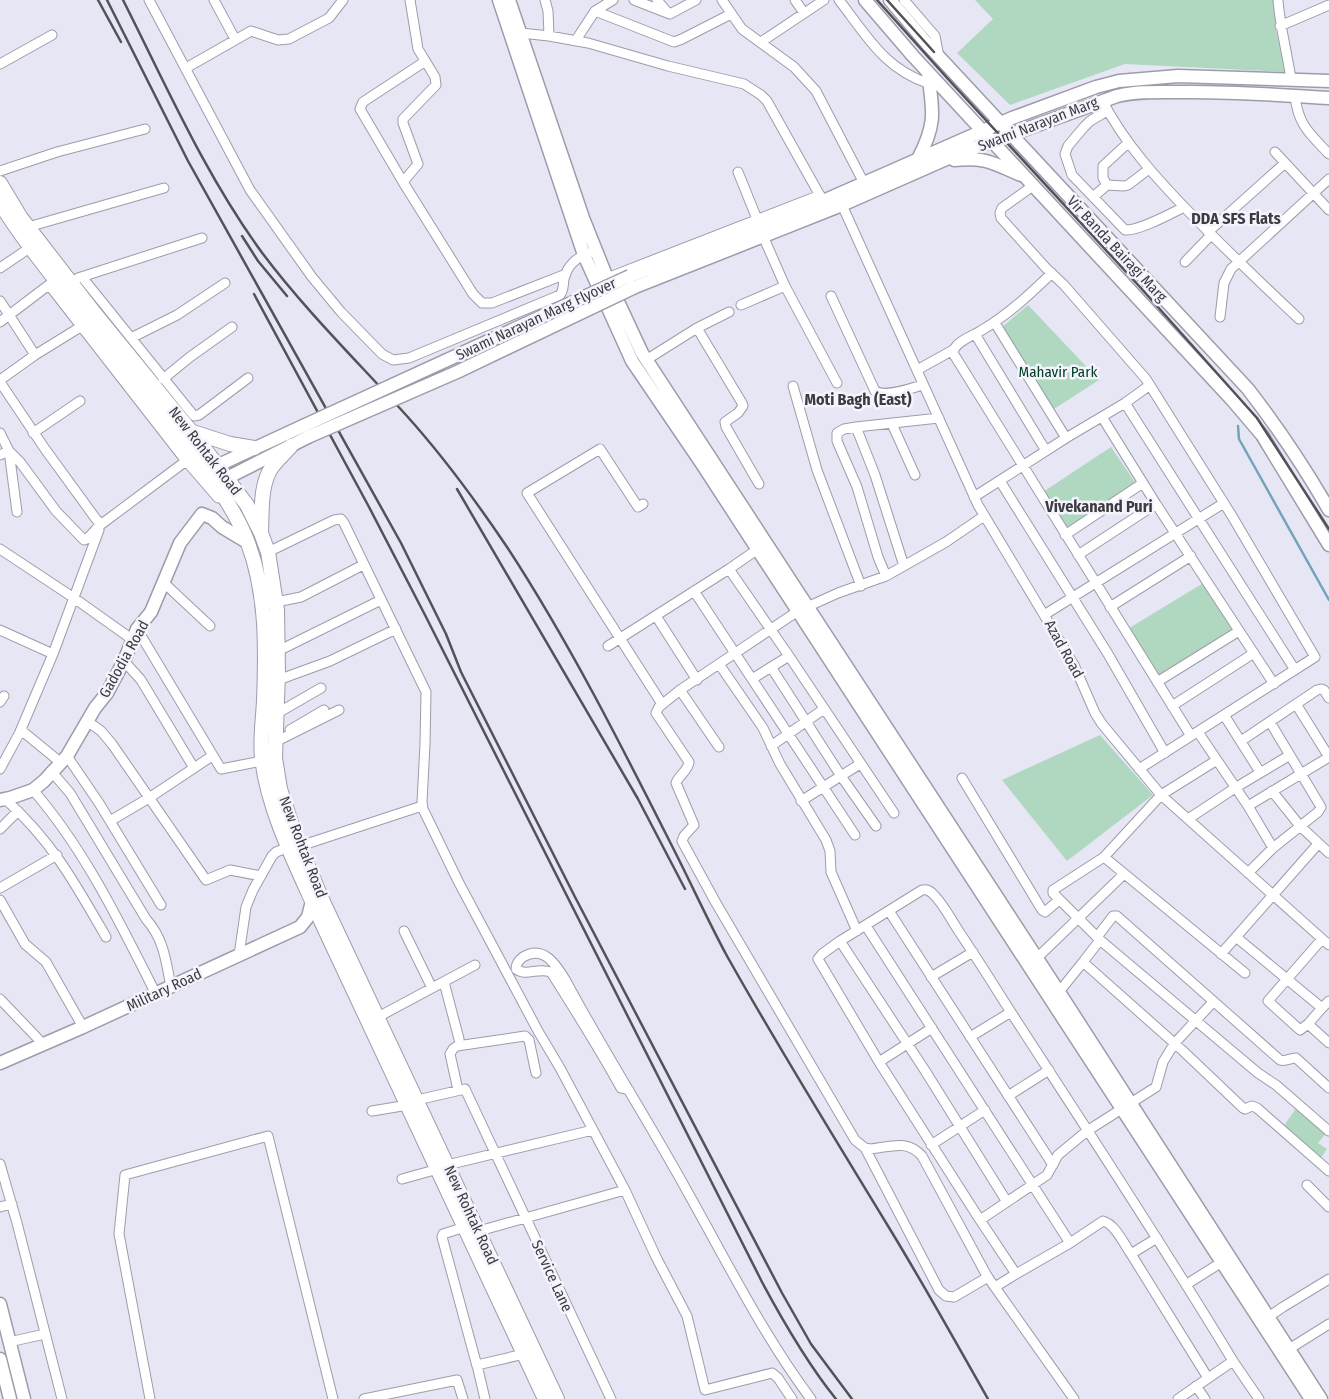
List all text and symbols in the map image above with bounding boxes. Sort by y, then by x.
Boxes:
street label: Swami Narayan Marg [976,93,1100,155]
street label: Vir Banda Bairagi Marg [1063,192,1171,306]
district label: DDA SFS Flats [1191,209,1281,228]
street label: Swami Narayan Marg Flyover [453,274,620,364]
park label: Mahavir Park [1019,363,1097,381]
district label: Moti Bagh (East) [804,390,912,409]
street label: New Rohtak Road [165,403,245,499]
district label: Vivekanand Puri [1044,497,1153,516]
street label: Gadodia Road [95,617,153,701]
street label: Azad Road [1041,617,1087,681]
street label: New Rohtak Road [275,794,331,900]
street label: Military Road [124,965,204,1015]
street label: New Rohtak Road [440,1163,502,1267]
street label: Service Lane [528,1237,576,1315]

